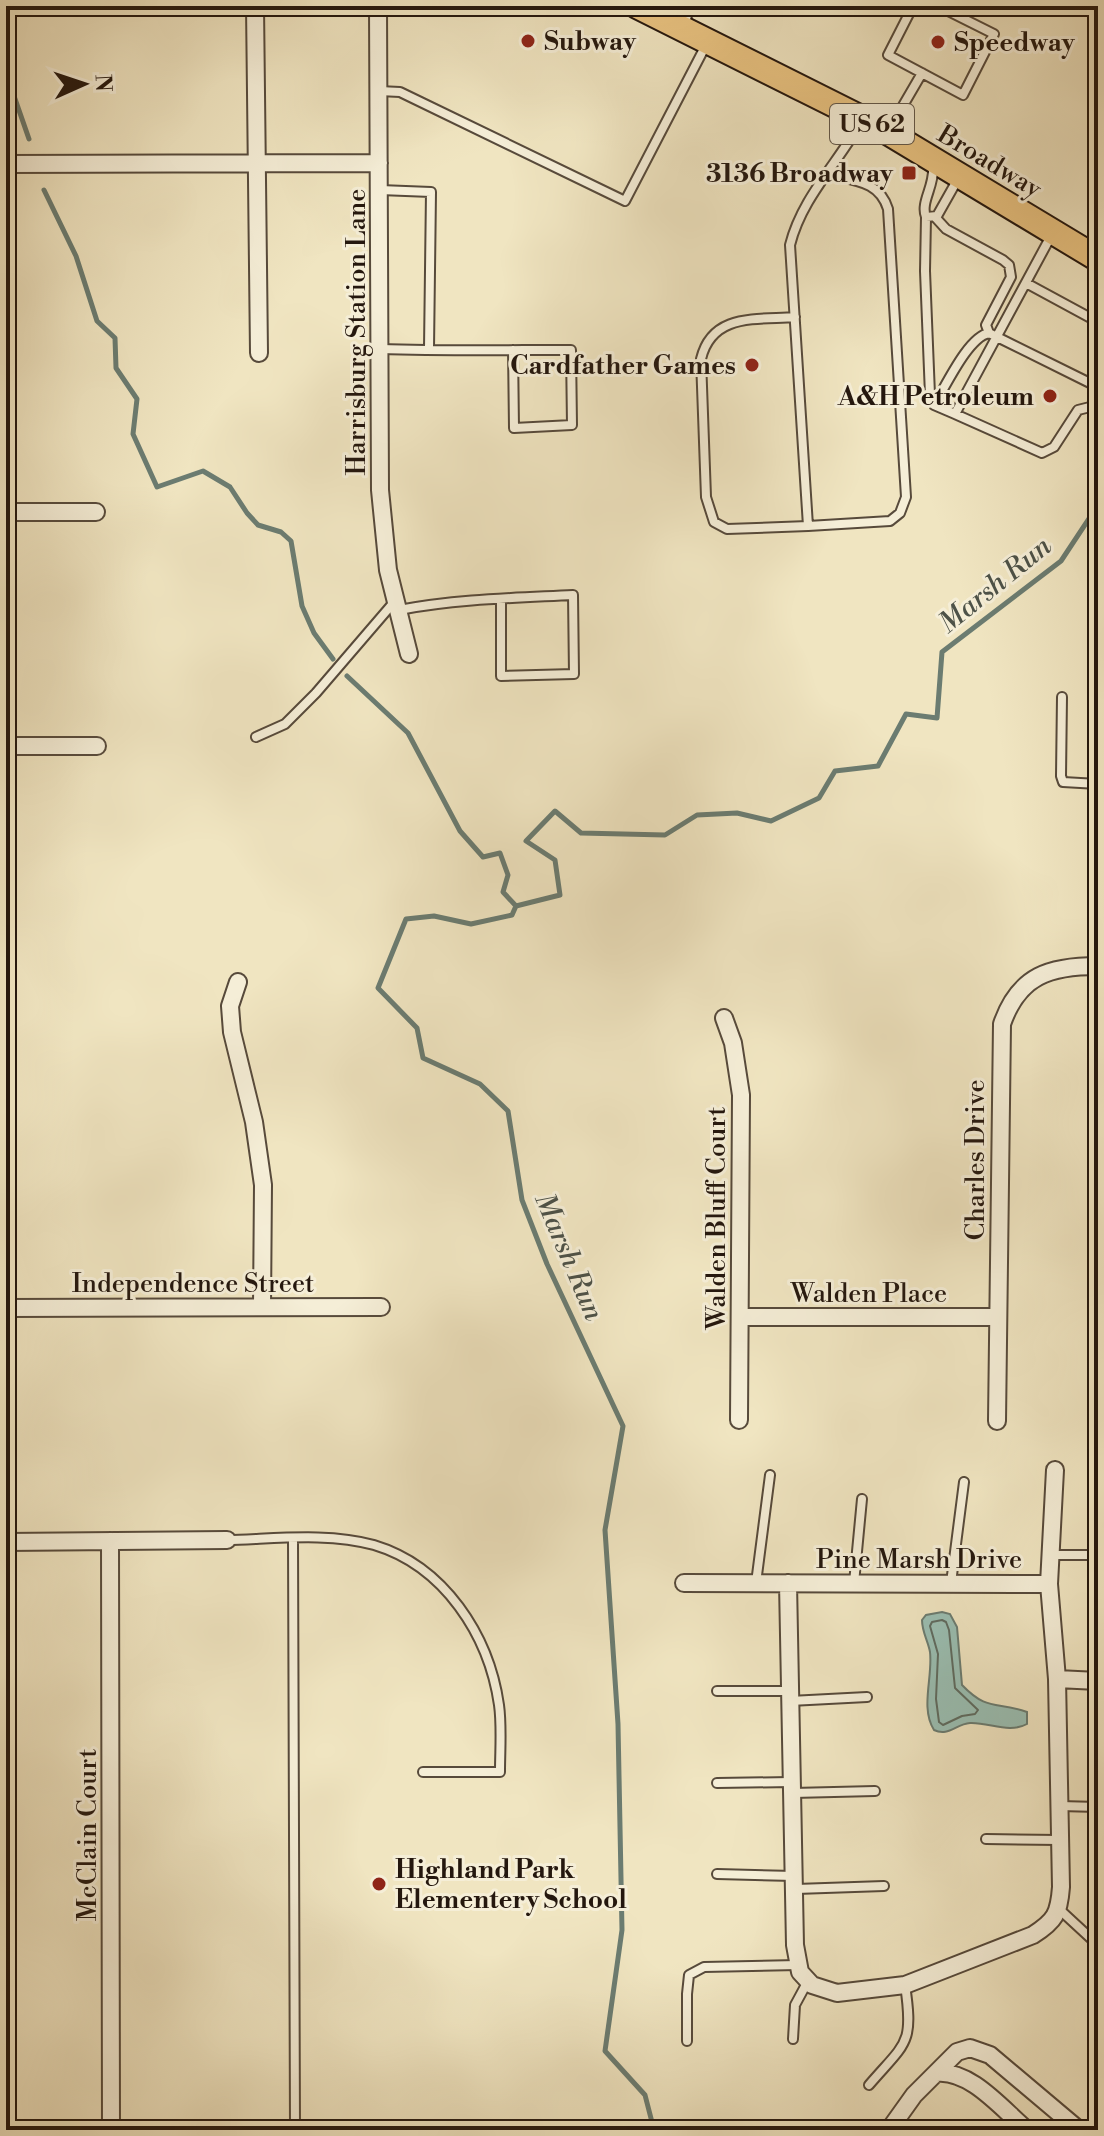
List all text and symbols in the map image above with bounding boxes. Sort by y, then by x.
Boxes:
place label: Subway [544,26,637,58]
place label: Speedway [954,27,1076,59]
marker: Subway [519,32,537,50]
marker: Speedway [929,33,947,51]
north arrow [44,44,124,124]
text: N [89,74,116,93]
road number: US 62 [830,104,914,144]
street label: Broadway [931,118,1048,206]
place label: 3136 Broadway [706,158,894,190]
marker: 3136 Broadway [900,164,918,182]
street label: Harrisburg Station Lane [341,189,373,475]
place label: Cardfather Games [510,350,736,382]
marker: Cardfather Games [743,356,761,374]
place label: A&H Petroleum [837,381,1034,413]
marker: A&H Petroleum [1041,387,1059,405]
water label: Marsh Run [931,529,1059,641]
street label: Charles Drive [960,1079,992,1241]
street label: Walden Bluff Court [701,1107,733,1330]
water label: Marsh Run [526,1188,611,1326]
street label: Independence Street [72,1268,314,1300]
street label: Walden Place [790,1278,947,1310]
street label: Pine Marsh Drive [816,1544,1022,1576]
street label: McClain Court [72,1749,104,1921]
place label: Highland Park Elementery School [395,1854,627,1916]
marker: Highland Park Elementery School [370,1875,388,1893]

